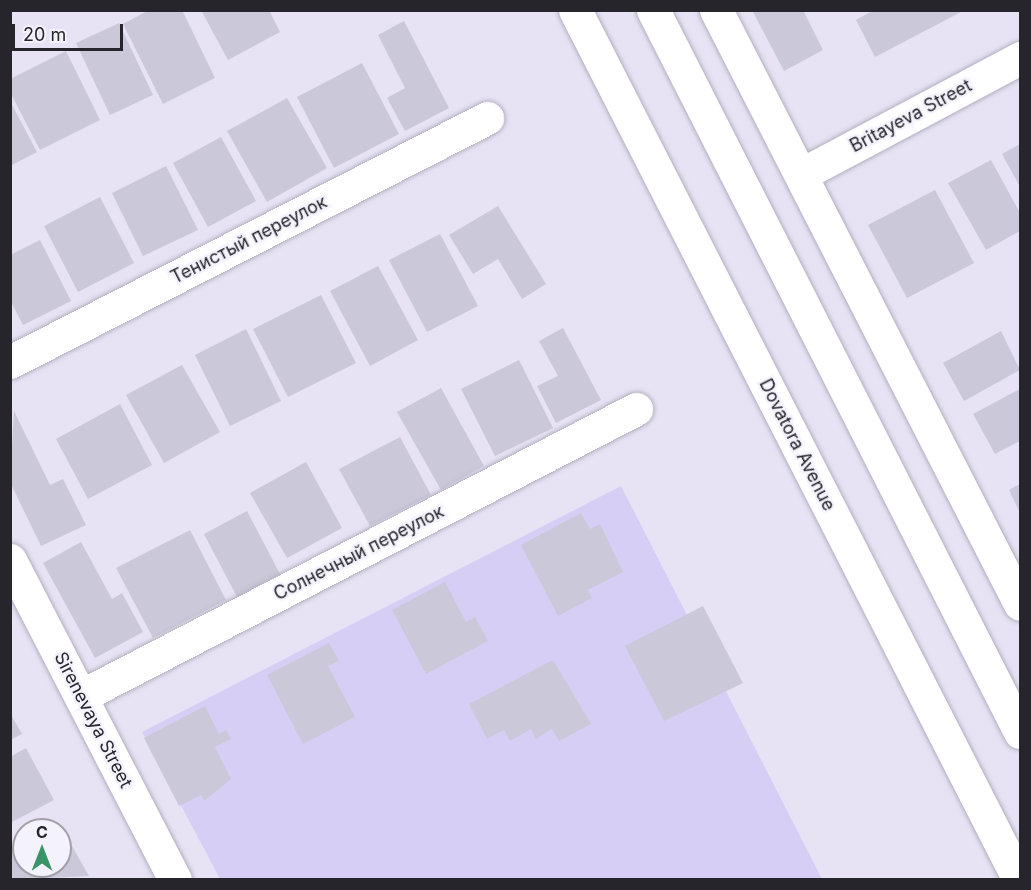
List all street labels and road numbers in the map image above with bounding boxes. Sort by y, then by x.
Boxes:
street label: Britayeva Street [846,75,976,157]
street label: Тенистый переулок [167,191,331,289]
street label: Dovatora Avenue [754,375,840,515]
street label: Солнечный переулок [270,501,448,605]
street label: Sirenevaya Street [49,648,137,792]

